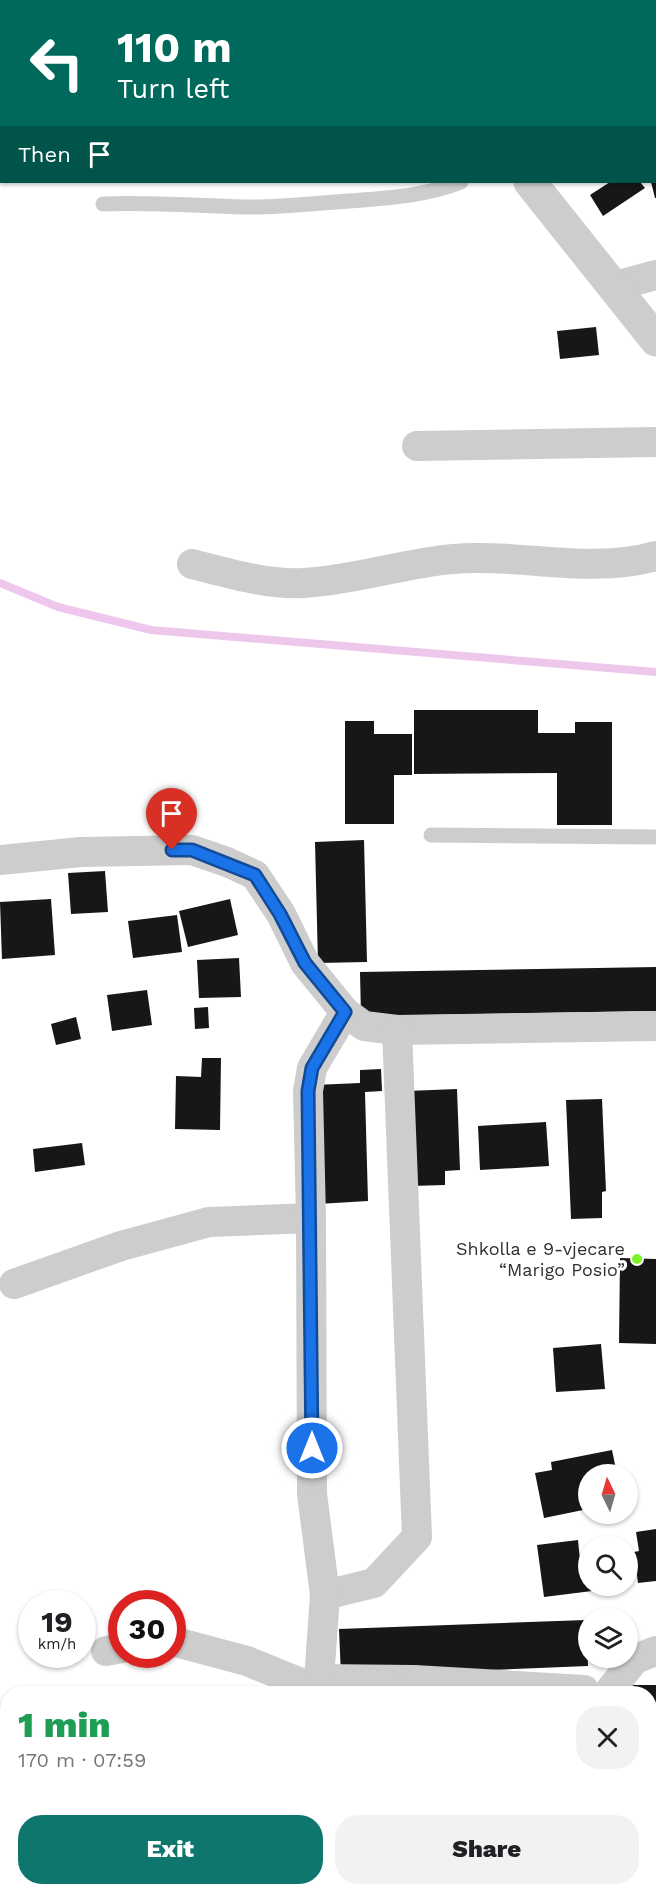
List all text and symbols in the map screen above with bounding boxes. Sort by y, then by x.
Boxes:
text: 110 m [117,23,232,72]
icon: left [18,24,96,102]
text: Turn left [117,73,229,105]
icon: arrive [83,138,116,171]
text: Then [18,142,71,167]
pin [146,788,197,850]
icon: arrive [155,797,188,830]
place label: Shkolla e 9-vjecare “Marigo Posio” [456,1238,625,1280]
marker: Shkolla e 9-vjecare “Marigo Posio” [630,1252,644,1266]
position arrow [280,1416,344,1480]
north arrow [578,1464,638,1524]
map controls [578,1464,638,1668]
button: search [578,1536,638,1596]
speed limit sign: 30 [108,1590,186,1668]
text: 19 [41,1604,73,1639]
button: layers [578,1608,638,1668]
text: km/h [38,1635,76,1653]
text: 1 min [18,1704,111,1746]
button: close [576,1706,639,1769]
text: 170 m · 07:59 [18,1748,146,1772]
button: Exit [18,1815,323,1884]
button: Share [335,1815,639,1884]

